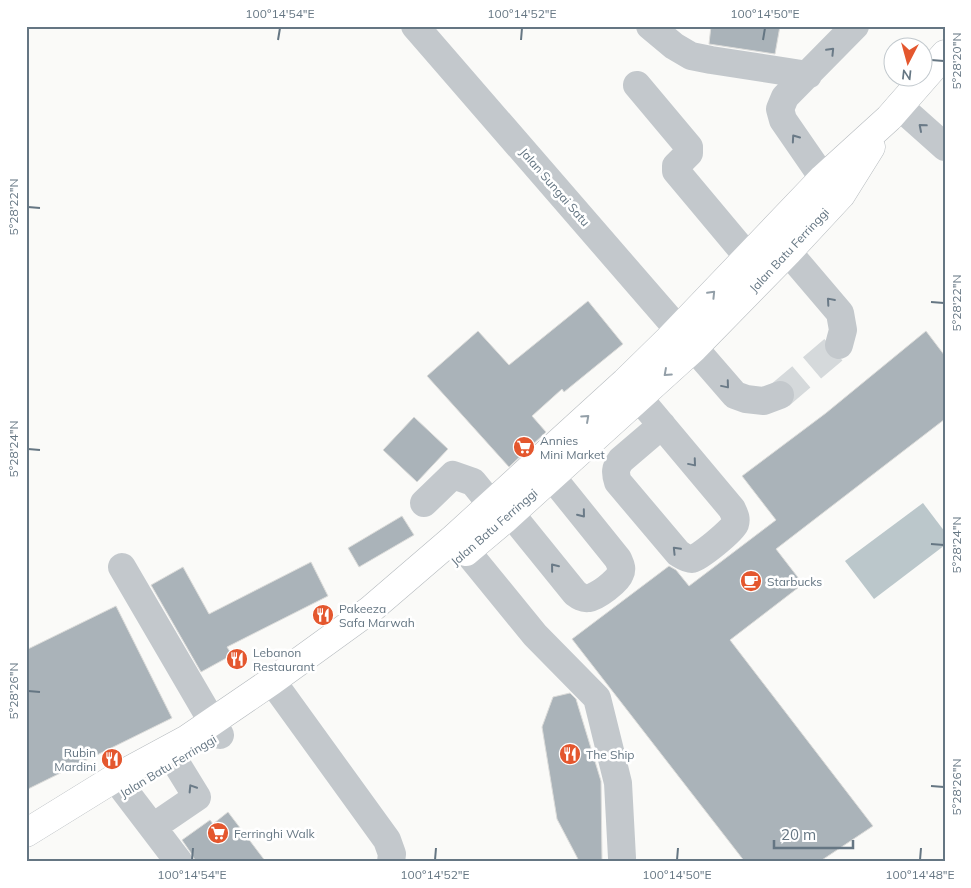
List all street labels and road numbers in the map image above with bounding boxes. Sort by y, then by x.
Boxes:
street label: Jalan Sungai Satu [517,145,593,229]
street label: Jalan Batu Ferringgi [746,205,832,295]
street label: Jalan Batu Ferringgi [448,485,541,569]
street label: Jalan Batu Ferringgi [117,731,219,801]

